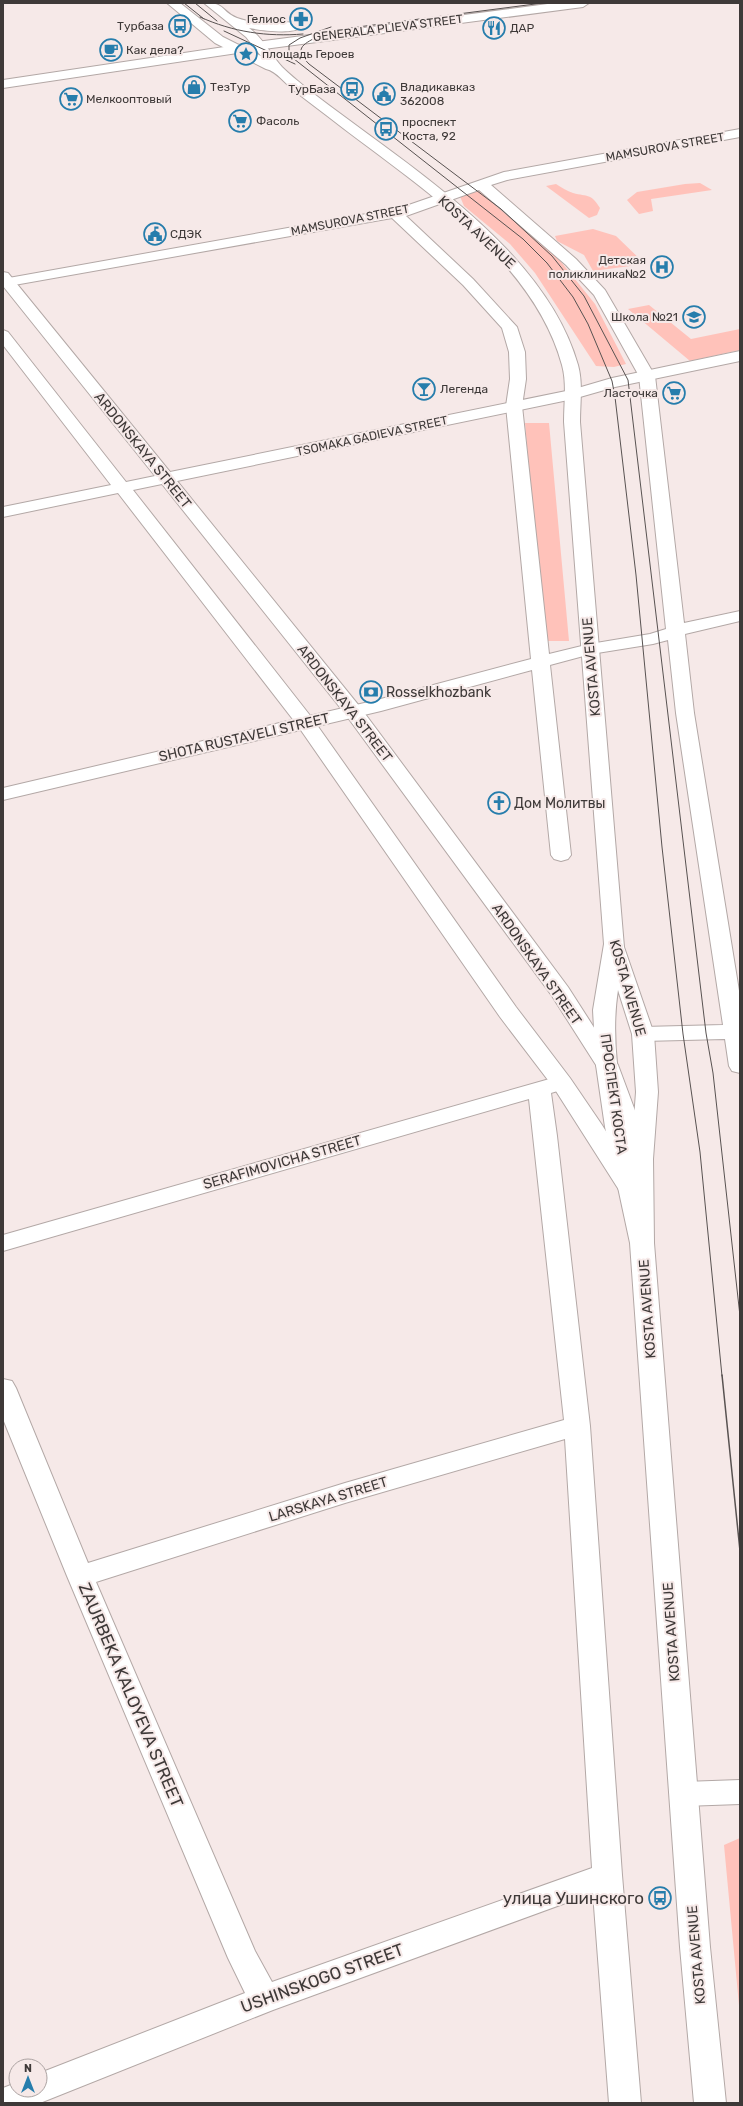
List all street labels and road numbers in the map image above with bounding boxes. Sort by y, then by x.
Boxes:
street label: GENERALA PLIEVA STREET [312,12,464,44]
street label: MAMSUROVA STREET [605,130,726,164]
street label: KOSTA AVENUE [434,192,519,273]
street label: MAMSUROVA STREET [290,202,410,238]
street label: ARDONSKAYA STREET [91,389,195,512]
street label: TSOMAKA GADIEVA STREET [295,413,449,459]
street label: KOSTA AVENUE [579,617,604,717]
street label: ARDONSKAYA STREET [293,641,396,765]
street label: SHOTA RUSTAVELI STREET [157,710,331,765]
street label: ARDONSKAYA STREET [488,900,585,1028]
street label: KOSTA AVENUE [606,938,649,1038]
street label: ПРОСПЕКТ КОСТА [597,1033,630,1156]
street label: SERAFIMOVICHA STREET [201,1132,363,1193]
street label: KOSTA AVENUE [636,1259,659,1359]
street label: LARSKAYA STREET [267,1473,390,1526]
street label: ZAURBEKA KALOYEVA STREET [75,1580,188,1810]
street label: KOSTA AVENUE [660,1582,683,1682]
street label: KOSTA AVENUE [684,1905,709,2005]
street label: USHINSKOGO STREET [238,1939,406,2017]

